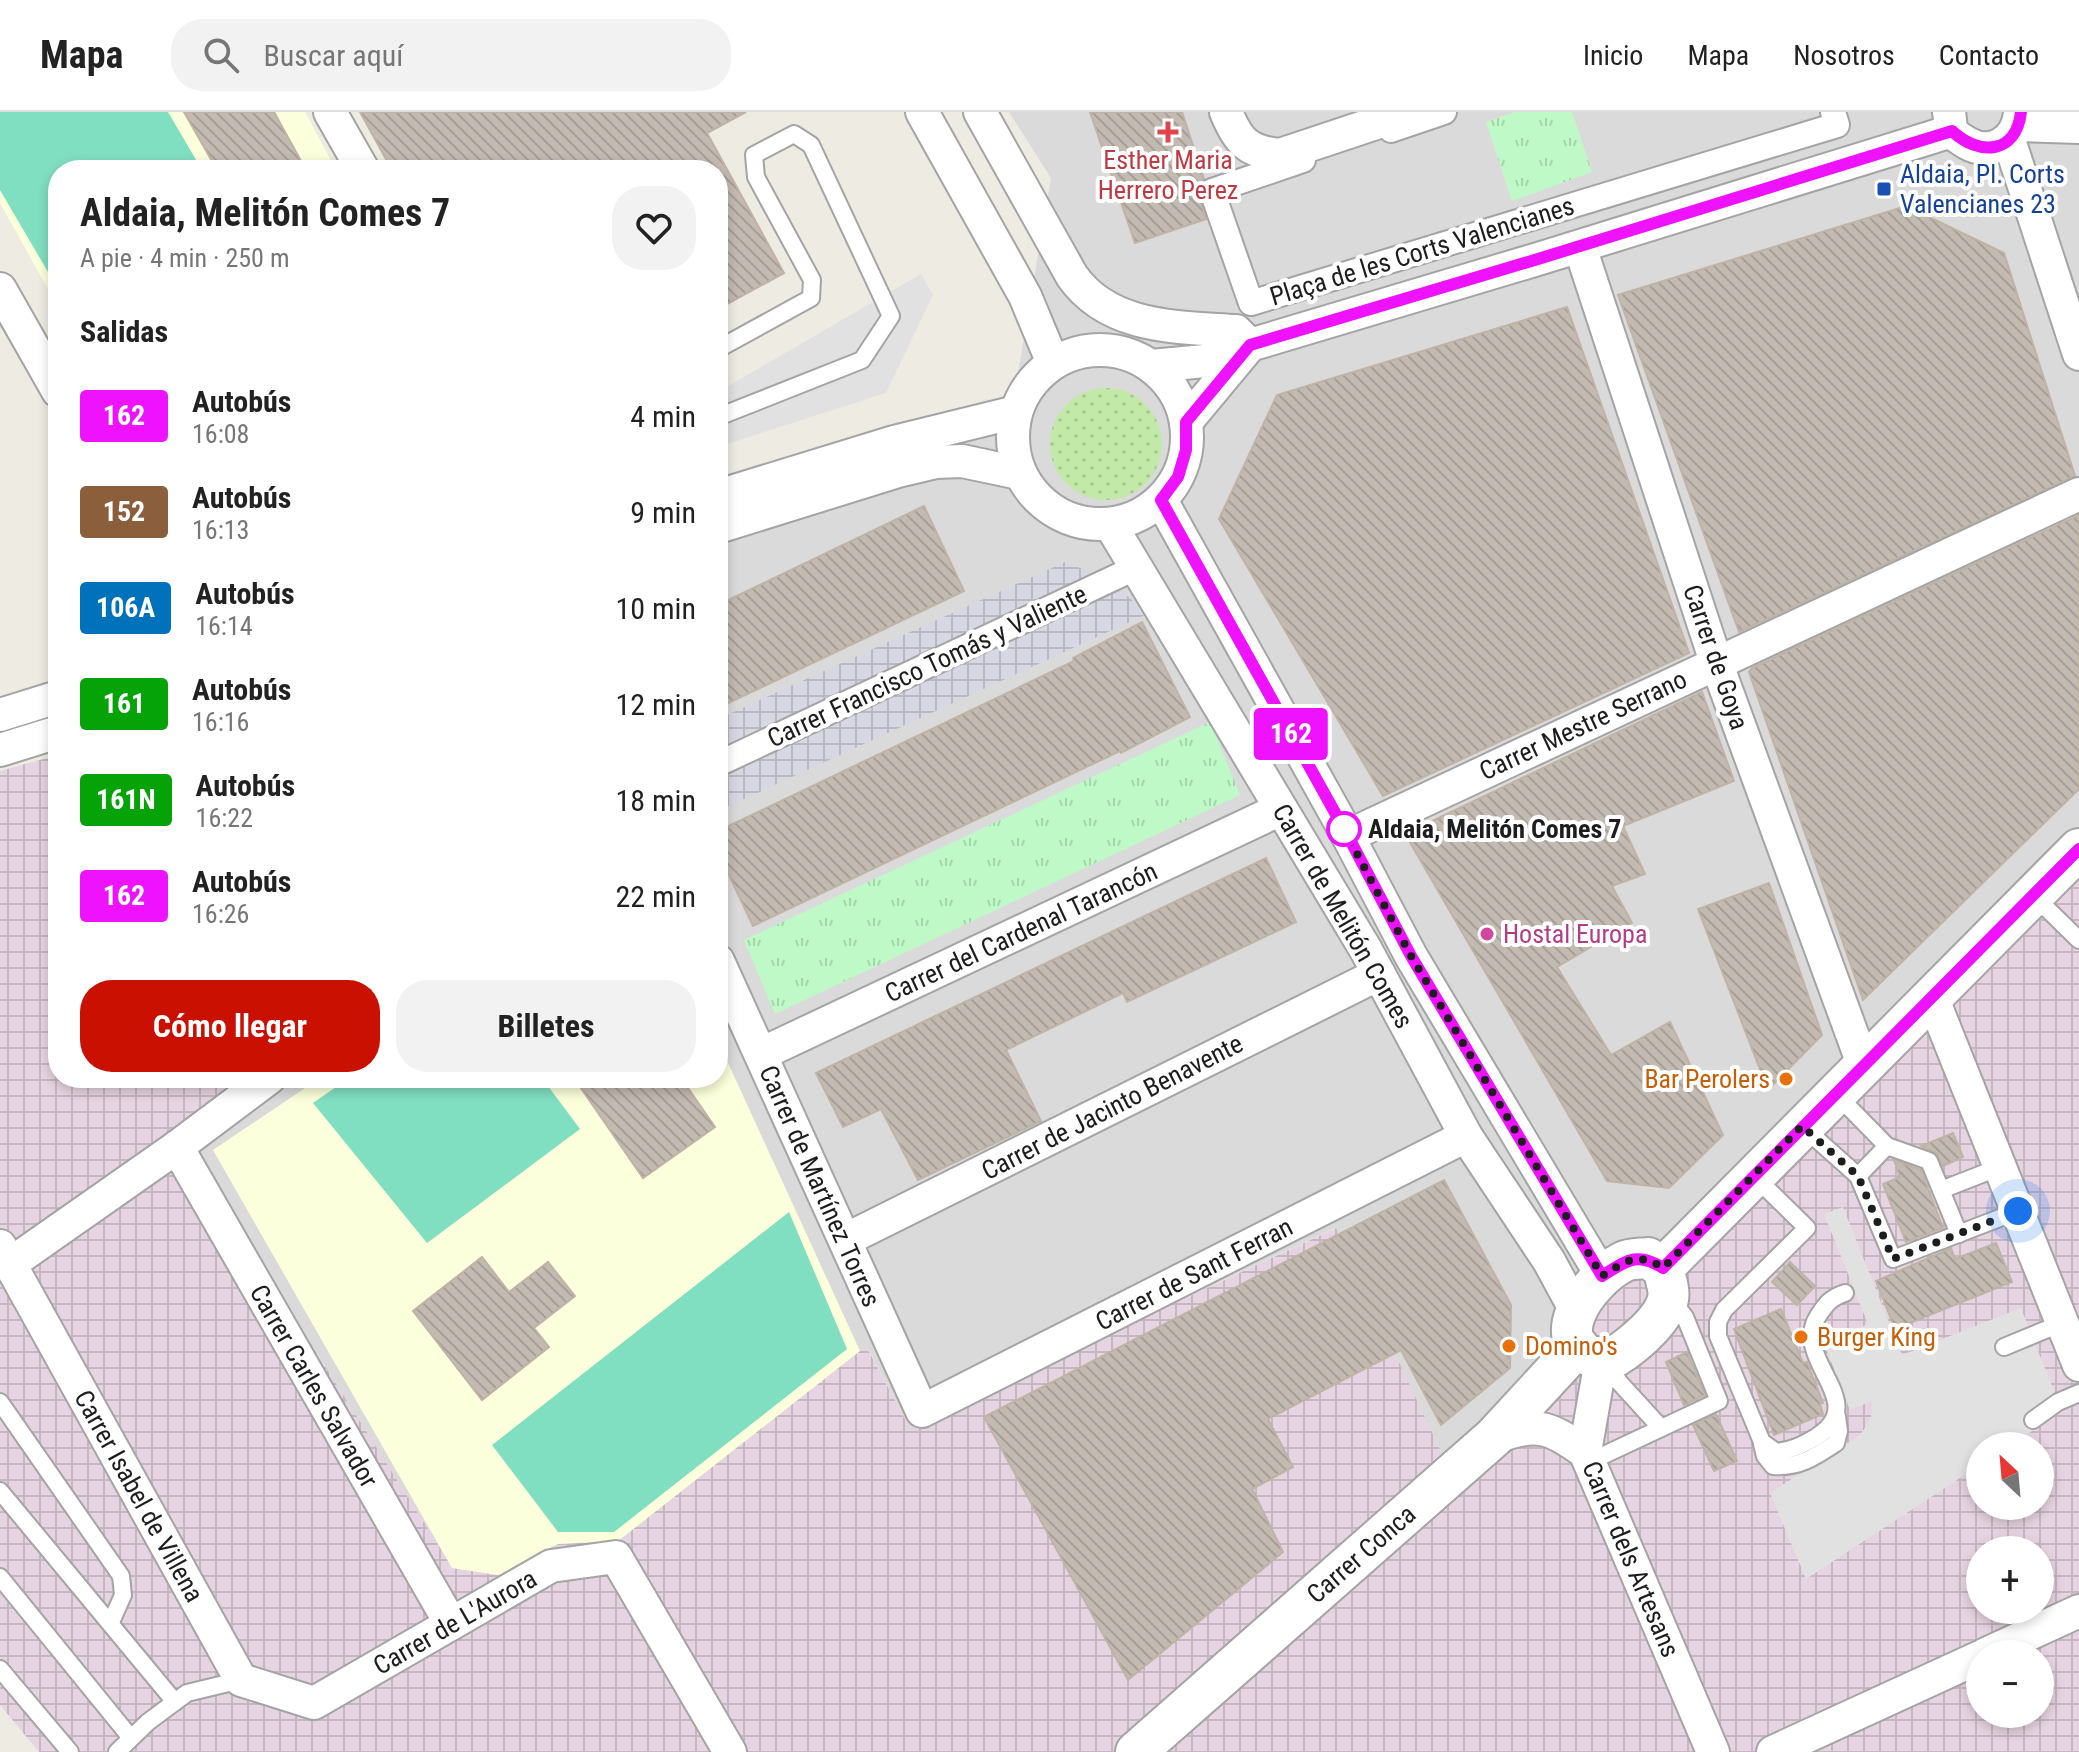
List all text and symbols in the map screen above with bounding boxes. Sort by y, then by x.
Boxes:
search box [171,19,731,91]
text: Mapa [40,33,123,77]
icon: search [199,33,243,77]
text: Buscar aquí [263,38,403,73]
text: Inicio [1583,39,1643,72]
text: Mapa [1687,39,1749,72]
text: Nosotros [1793,39,1895,72]
text: Contacto [1939,39,2039,72]
marker: Esther Maria Herrero Perez [1159,123,1177,141]
place label: Esther Maria Herrero Perez [1098,145,1238,205]
place label: Aldaia, Pl. Corts Valencianes 23 [1900,159,2065,219]
marker: Aldaia, Pl. Corts Valencianes 23 [1875,180,1893,198]
button: heart [612,186,696,270]
street label: Plaça de les Corts Valencianes [1266,190,1578,312]
text: Aldaia, Melitón Comes 7 [80,191,450,235]
text: A pie · 4 min · 250 m [80,243,289,273]
text: Salidas [80,314,168,349]
text: Autobús [192,384,291,419]
text: 162 [103,399,145,432]
text: 4 min [630,399,696,434]
text: 16:08 [192,419,249,449]
text: Autobús [192,480,291,515]
text: 152 [103,495,145,528]
text: 9 min [630,495,696,530]
text: 16:13 [192,515,249,545]
text: Autobús [195,576,295,611]
street label: Carrer Francisco Tomás y Valiente [763,579,1091,753]
street label: Carrer de Goya [1677,581,1755,733]
text: 106A [96,591,155,624]
text: 10 min [615,591,696,626]
text: 16:14 [195,611,253,641]
street label: Carrer Mestre Serrano [1475,664,1691,786]
text: Autobús [192,672,291,707]
text: 161 [103,687,145,720]
text: 12 min [615,687,696,722]
text: 16:16 [192,707,249,737]
line badge: 162 [1245,708,1337,760]
text: 162 [1270,717,1312,750]
text: Autobús [196,768,295,803]
text: 161N [96,783,156,816]
text: 18 min [615,783,696,818]
street label: Carrer de Melitón Comes [1266,798,1420,1034]
text: 16:22 [196,803,253,833]
marker: Aldaia, Melitón Comes 7 [1327,812,1361,846]
place label: Aldaia, Melitón Comes 7 [1368,814,1621,844]
street label: Carrer del Cardenal Tarancón [880,856,1162,1008]
text: Autobús [192,864,291,899]
text: 162 [103,879,145,912]
text: 22 min [615,879,696,914]
text: 16:26 [192,899,249,929]
place label: Hostal Europa [1503,919,1647,949]
marker: Hostal Europa [1478,925,1496,943]
button: Cómo llegar [80,980,380,1072]
button: Billetes [396,980,696,1072]
street label: Carrer de Jacinto Benavente [977,1028,1247,1186]
street label: Carrer de Martínez Torres [753,1061,887,1311]
place label: Bar Perolers [1644,1064,1770,1094]
marker: Bar Perolers [1777,1070,1795,1088]
your location [1998,1191,2038,1231]
street label: Carrer de Sant Ferran [1091,1211,1297,1337]
street label: Carrer Carles Salvador [244,1279,384,1493]
place label: Burger King [1817,1322,1936,1352]
marker: Burger King [1792,1328,1810,1346]
place label: Domino's [1525,1331,1618,1361]
marker: Domino's [1500,1337,1518,1355]
street label: Carrer Isabel de Villena [68,1385,210,1607]
north arrow [1966,1432,2054,1520]
map controls [1966,1432,2054,1728]
street label: Carrer dels Artesans [1576,1457,1686,1661]
street label: Carrer Conca [1301,1499,1421,1609]
button: + [1966,1536,2054,1624]
street label: Carrer de L'Aurora [368,1563,542,1681]
button: − [1966,1640,2054,1728]

